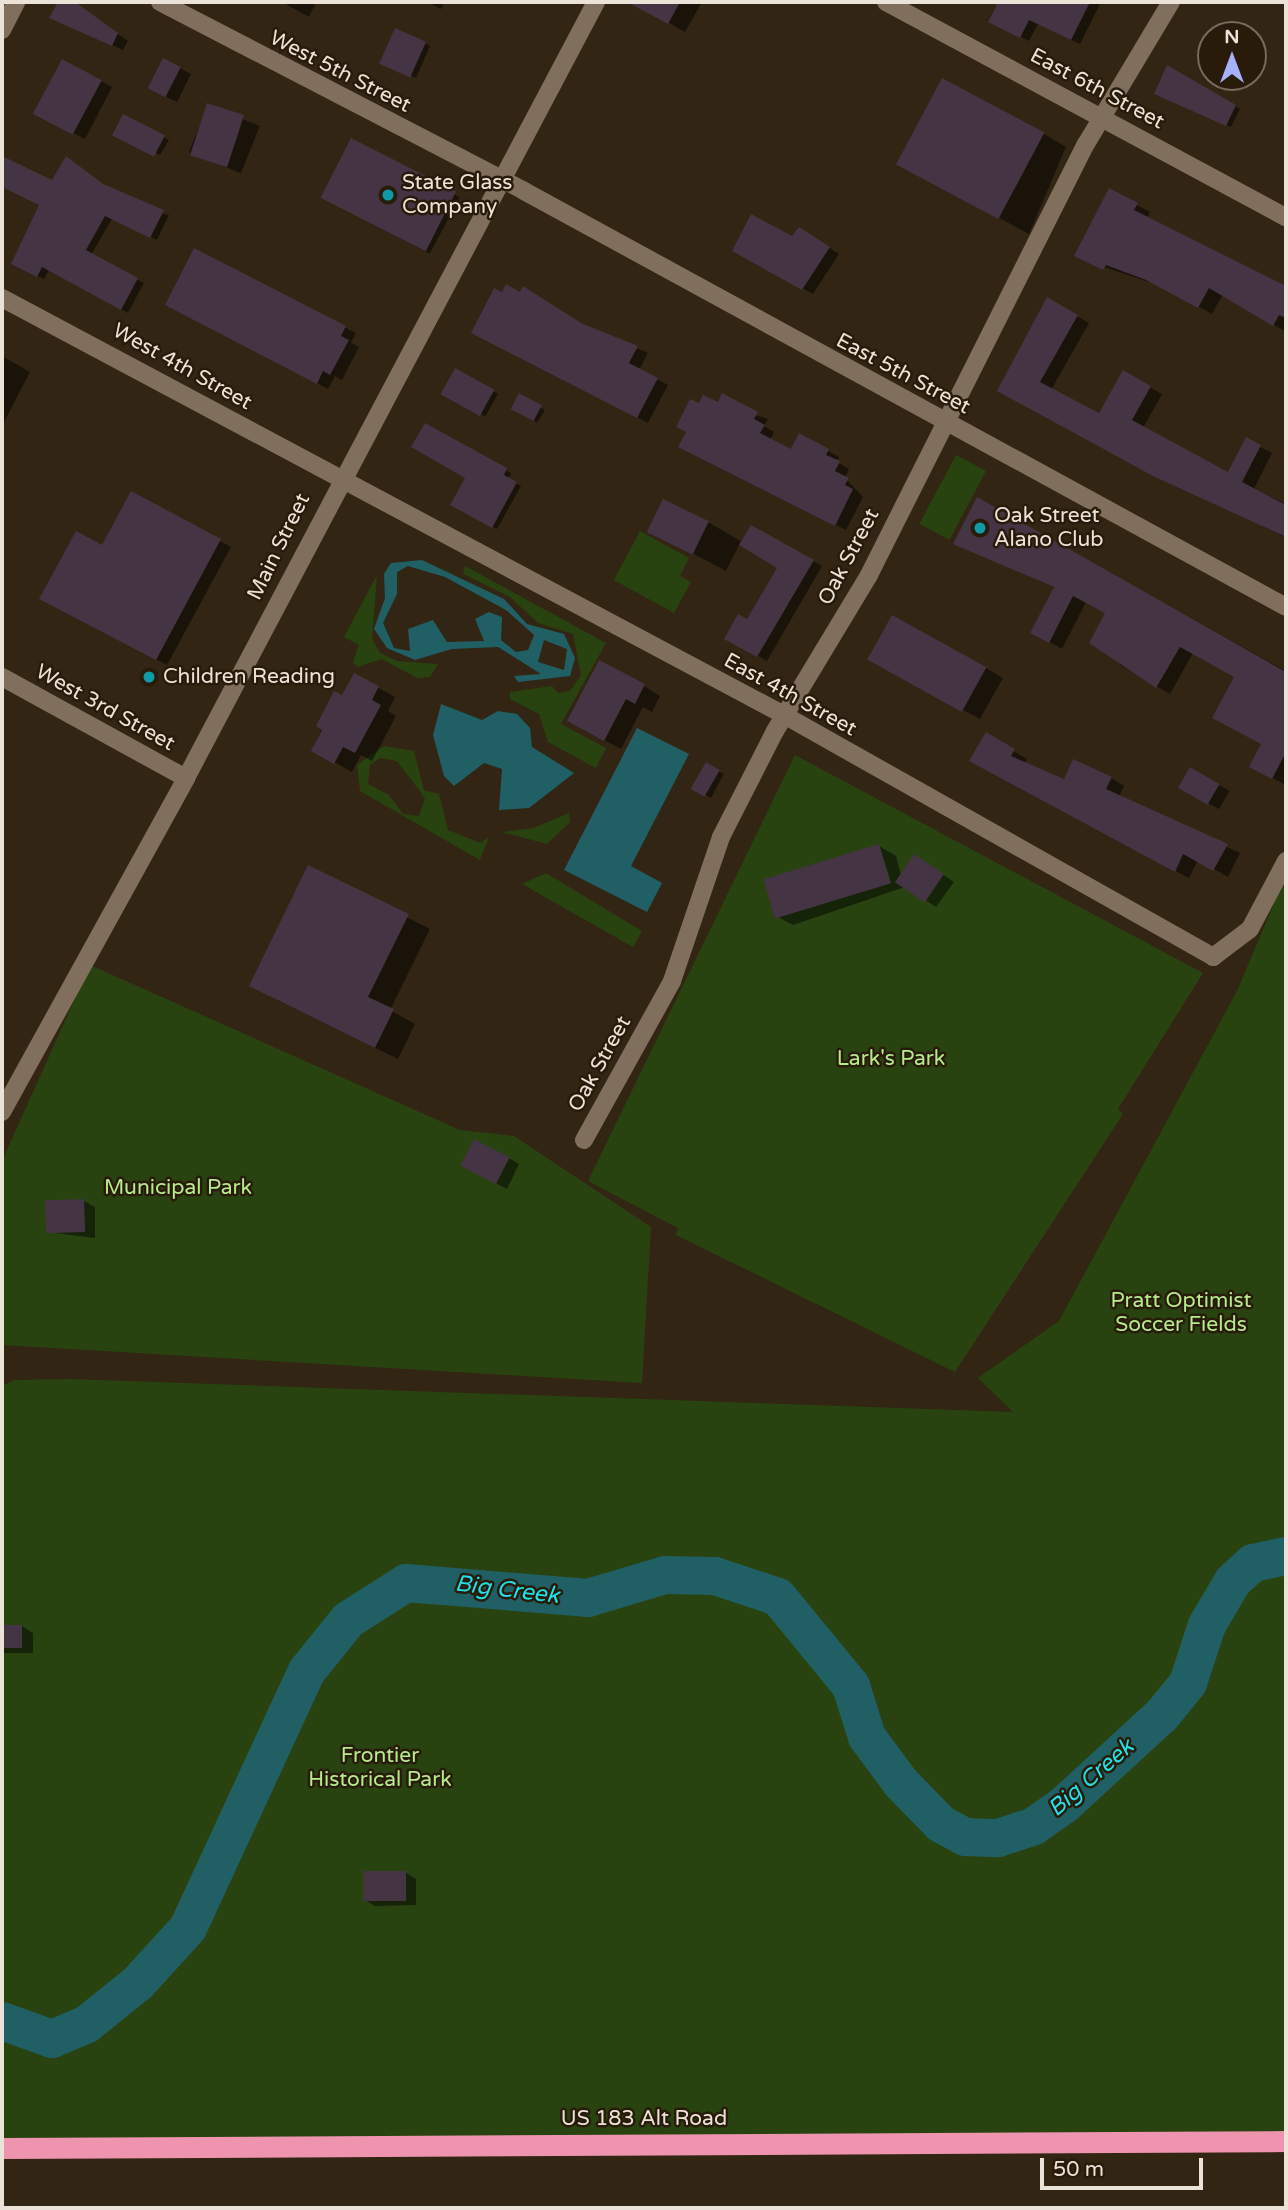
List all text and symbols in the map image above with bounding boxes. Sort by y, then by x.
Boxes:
north arrow [1197,21,1267,91]
street label: West 5th Street [265,26,415,118]
text: N [1224,26,1240,48]
street label: East 6th Street [1026,43,1168,135]
place label: State Glass Company [402,170,512,220]
marker: State Glass Company [380,187,396,203]
street label: West 4th Street [108,318,256,416]
street label: East 5th Street [832,328,974,420]
street label: Main Street [242,490,316,604]
place label: Oak Street Alano Club [994,503,1103,553]
street label: Oak Street [813,504,885,610]
marker: Oak Street Alano Club [972,520,988,536]
street label: East 4th Street [719,648,861,742]
street label: West 3rd Street [31,659,179,757]
place label: Children Reading [163,664,335,690]
marker: Children Reading [141,669,157,685]
street label: Oak Street [563,1012,637,1116]
park label: Lark's Park [837,1046,945,1072]
park label: Municipal Park [104,1175,252,1201]
park label: Pratt Optimist Soccer Fields [1111,1288,1251,1338]
water label: Big Creek [453,1570,561,1610]
water label: Big Creek [1042,1733,1140,1823]
park label: Frontier Historical Park [308,1743,452,1793]
street label: US 183 Alt Road [561,2106,727,2132]
scale bar [1043,2144,1206,2188]
text: 50 m [1053,2157,1104,2182]

